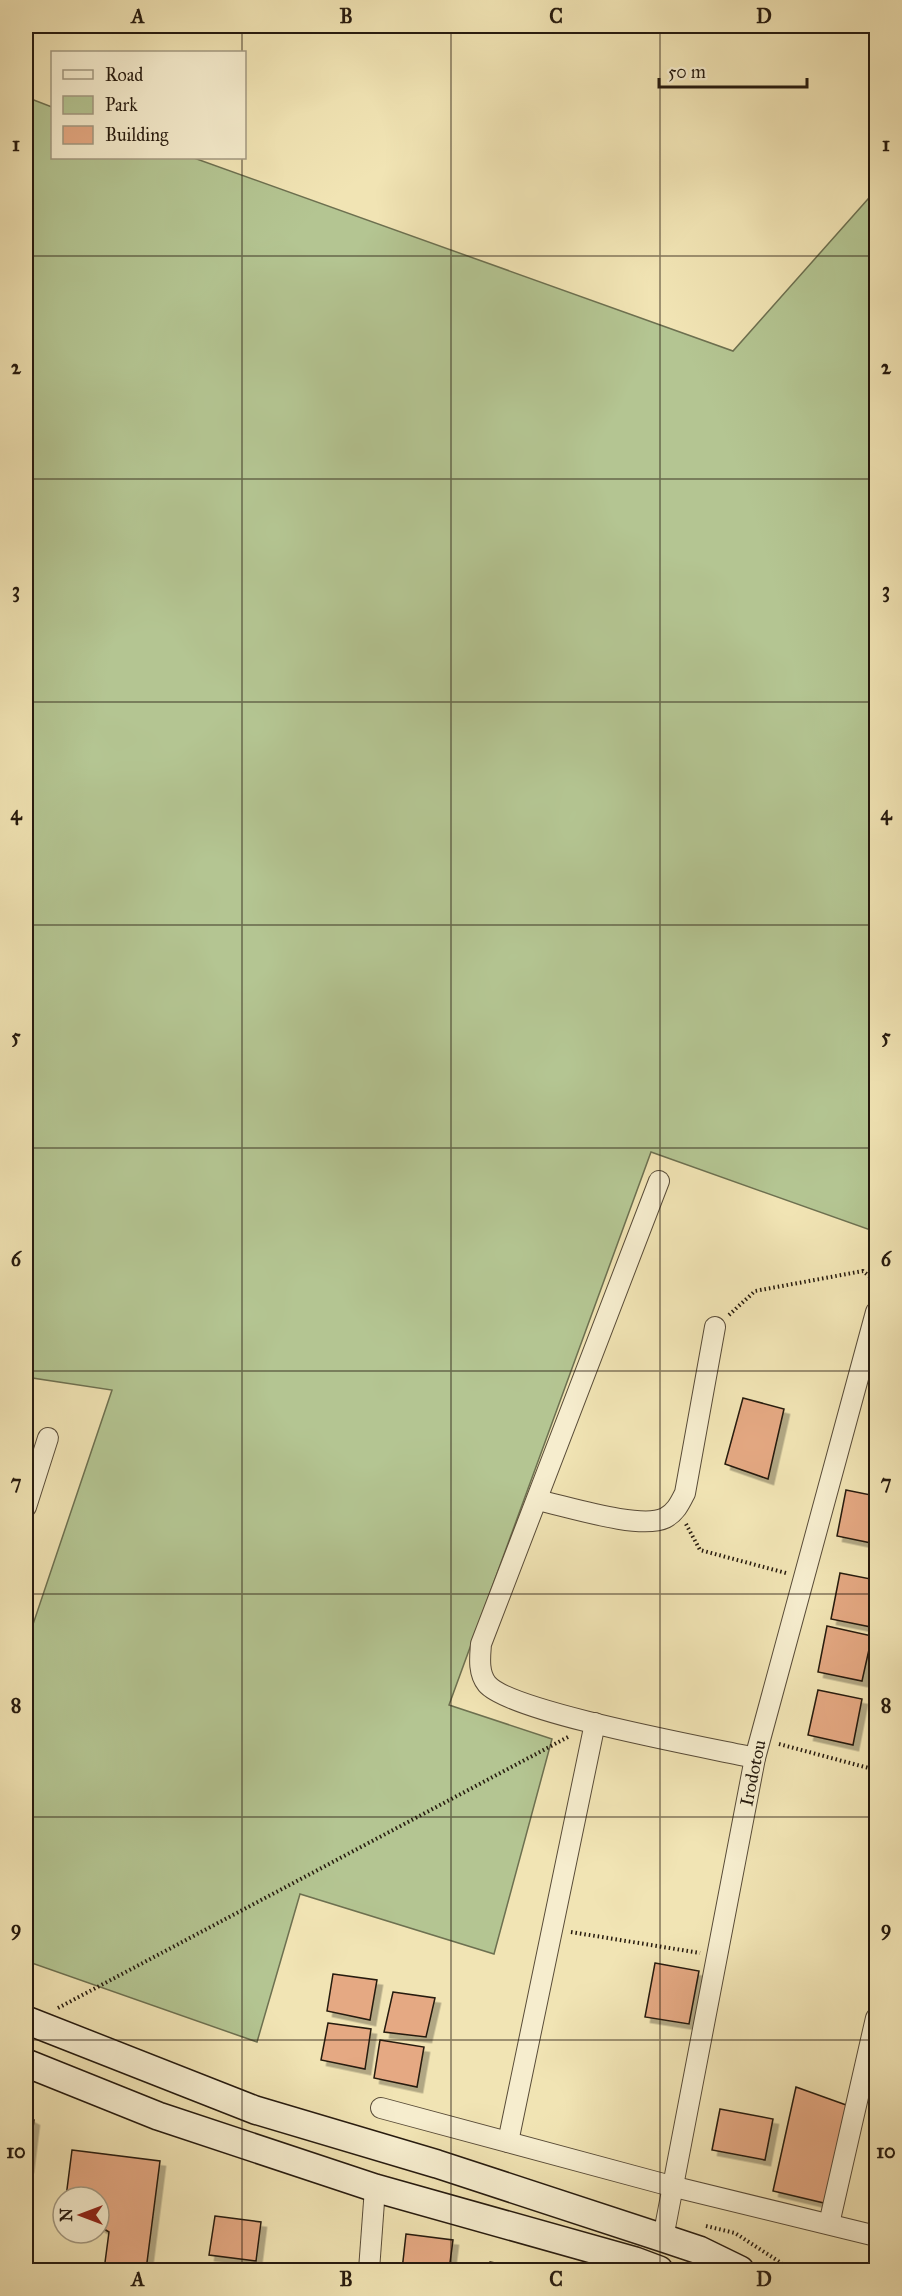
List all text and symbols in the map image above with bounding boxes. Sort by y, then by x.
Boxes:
text: A [129,4,145,28]
text: B [339,4,353,28]
text: C [549,4,563,28]
text: D [756,4,772,28]
legend [51,51,246,159]
scale bar [659,51,808,89]
text: 50 m [668,61,706,83]
text: Road [105,64,143,86]
text: Park [105,94,138,116]
text: Building [105,124,169,147]
text: 1 [12,132,20,156]
text: 1 [882,132,890,156]
text: 2 [11,355,22,379]
text: 2 [881,355,892,379]
text: 3 [12,578,20,603]
text: 3 [882,578,890,603]
text: 4 [10,801,22,826]
text: 4 [880,801,892,826]
text: 5 [11,1024,21,1048]
text: 5 [881,1024,891,1048]
text: 6 [11,1247,23,1271]
text: 6 [881,1247,893,1271]
text: 7 [11,1470,22,1494]
text: 7 [881,1470,892,1494]
text: 8 [11,1693,21,1717]
text: 8 [881,1693,891,1717]
street label: Irodotou [735,1738,771,1808]
text: 9 [11,1916,21,1941]
text: 9 [881,1916,891,1941]
text: 10 [6,2139,26,2163]
text: 10 [876,2139,896,2163]
north arrow [51,2185,111,2245]
text: N [57,2208,76,2222]
text: A [129,2267,145,2291]
text: B [339,2267,353,2291]
text: C [549,2267,563,2291]
text: D [756,2267,772,2291]

